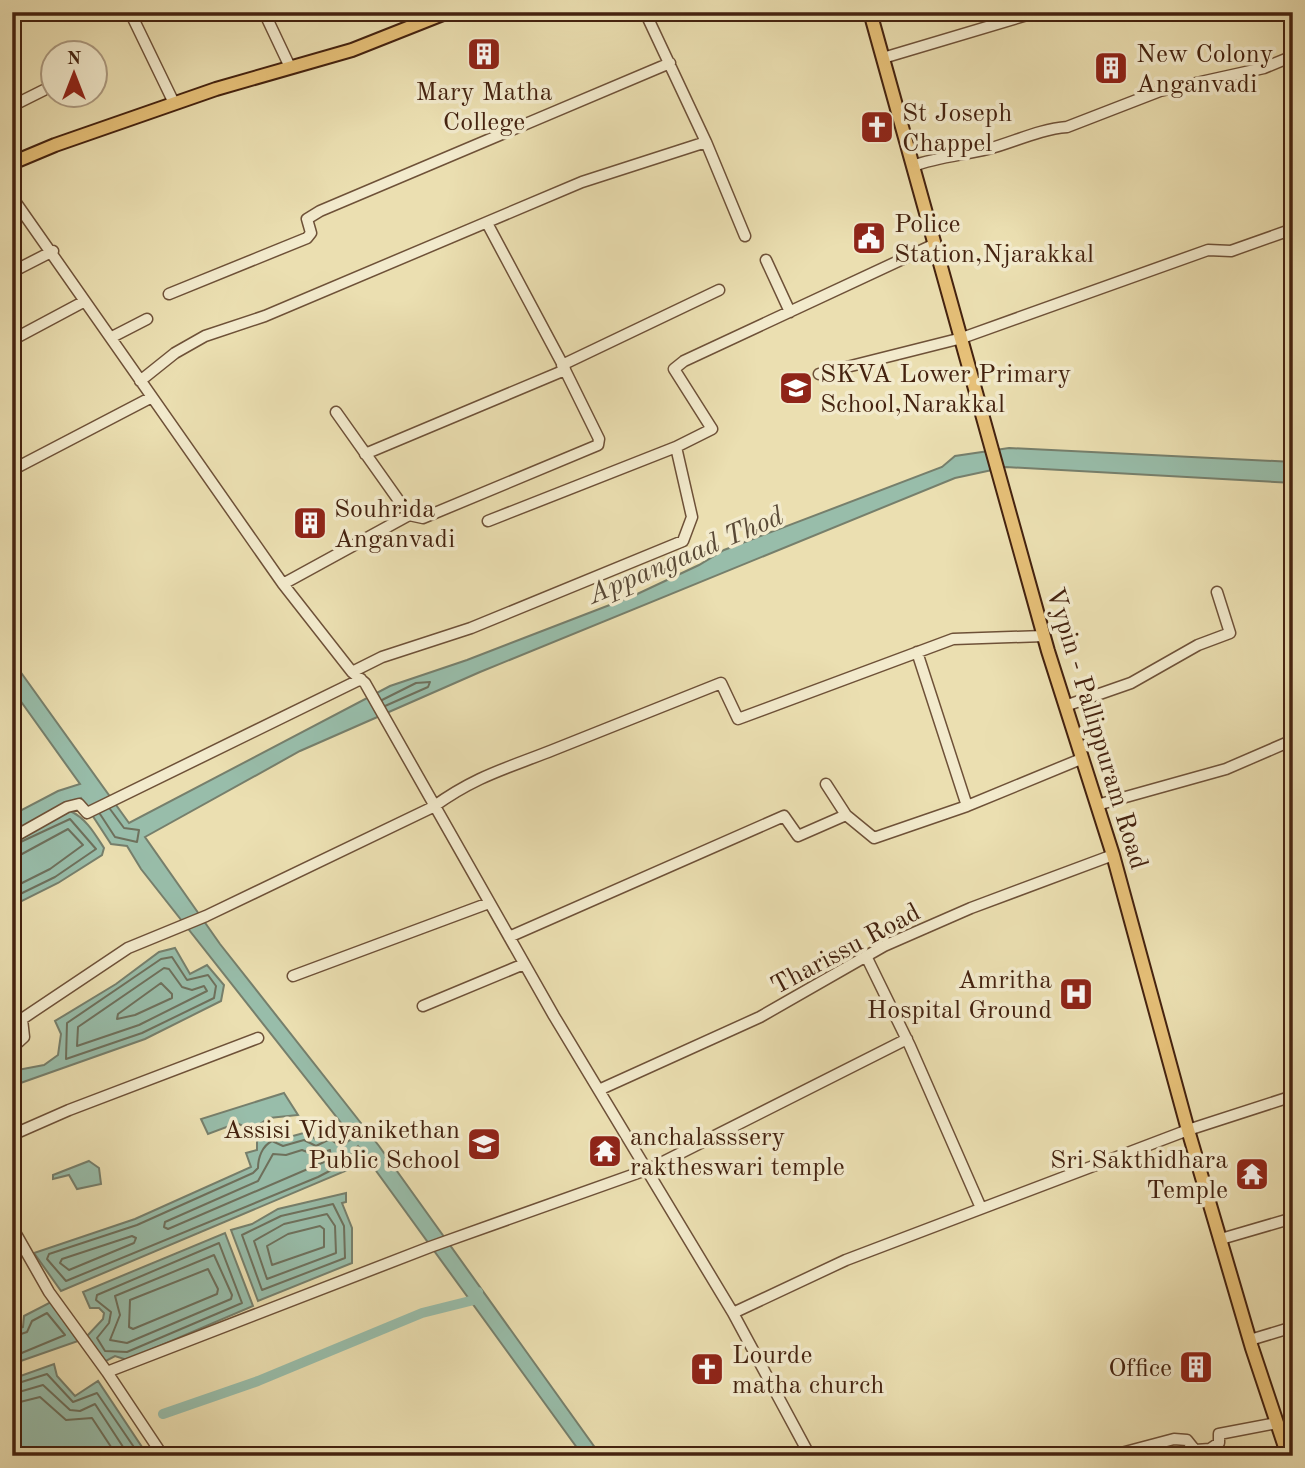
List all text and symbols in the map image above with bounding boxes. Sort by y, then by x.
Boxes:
building icon: Mary Matha College [465,35,503,73]
north arrow [38,38,108,108]
place label: New Colony Anganvadi [1136,42,1274,98]
building icon: New Colony Anganvadi [1092,49,1130,87]
text: N [67,50,82,69]
place label: Mary Matha College [415,80,553,136]
place label: St Joseph Chappel [902,101,1012,157]
church icon: St Joseph Chappel [858,108,896,146]
place label: Police Station,Njarakkal [894,212,1094,268]
public building icon: Police Station,Njarakkal [850,219,888,257]
place label: SKVA Lower Primary School,Narakkal [820,362,1071,418]
school or university icon: SKVA Lower Primary School,Narakkal [777,369,815,407]
place label: Souhrida Anganvadi [334,497,455,553]
water label: Appangaad Thod [583,503,788,611]
building icon: Souhrida Anganvadi [291,504,329,542]
street label: Vypin - Pallippuram Road [1041,585,1151,873]
street label: Tharissu Road [767,900,925,1000]
place label: Amritha Hospital Ground [867,968,1052,1024]
hospital icon: Amritha Hospital Ground [1057,975,1095,1013]
place label: Assisi Vidyanikethan Public School [223,1118,460,1174]
school or university icon: Assisi Vidyanikethan Public School [465,1125,503,1163]
place label: anchalasssery raktheswari temple [630,1125,845,1181]
temple icon: anchalasssery raktheswari temple [586,1132,624,1170]
place label: Sri Sakthidhara Temple [1050,1148,1228,1204]
temple icon: Sri Sakthidhara Temple [1233,1155,1271,1193]
place label: Lourde matha church [732,1343,884,1399]
building icon: Office [1177,1348,1215,1386]
church icon: Lourde matha church [688,1350,726,1388]
place label: Office [1108,1356,1172,1382]

